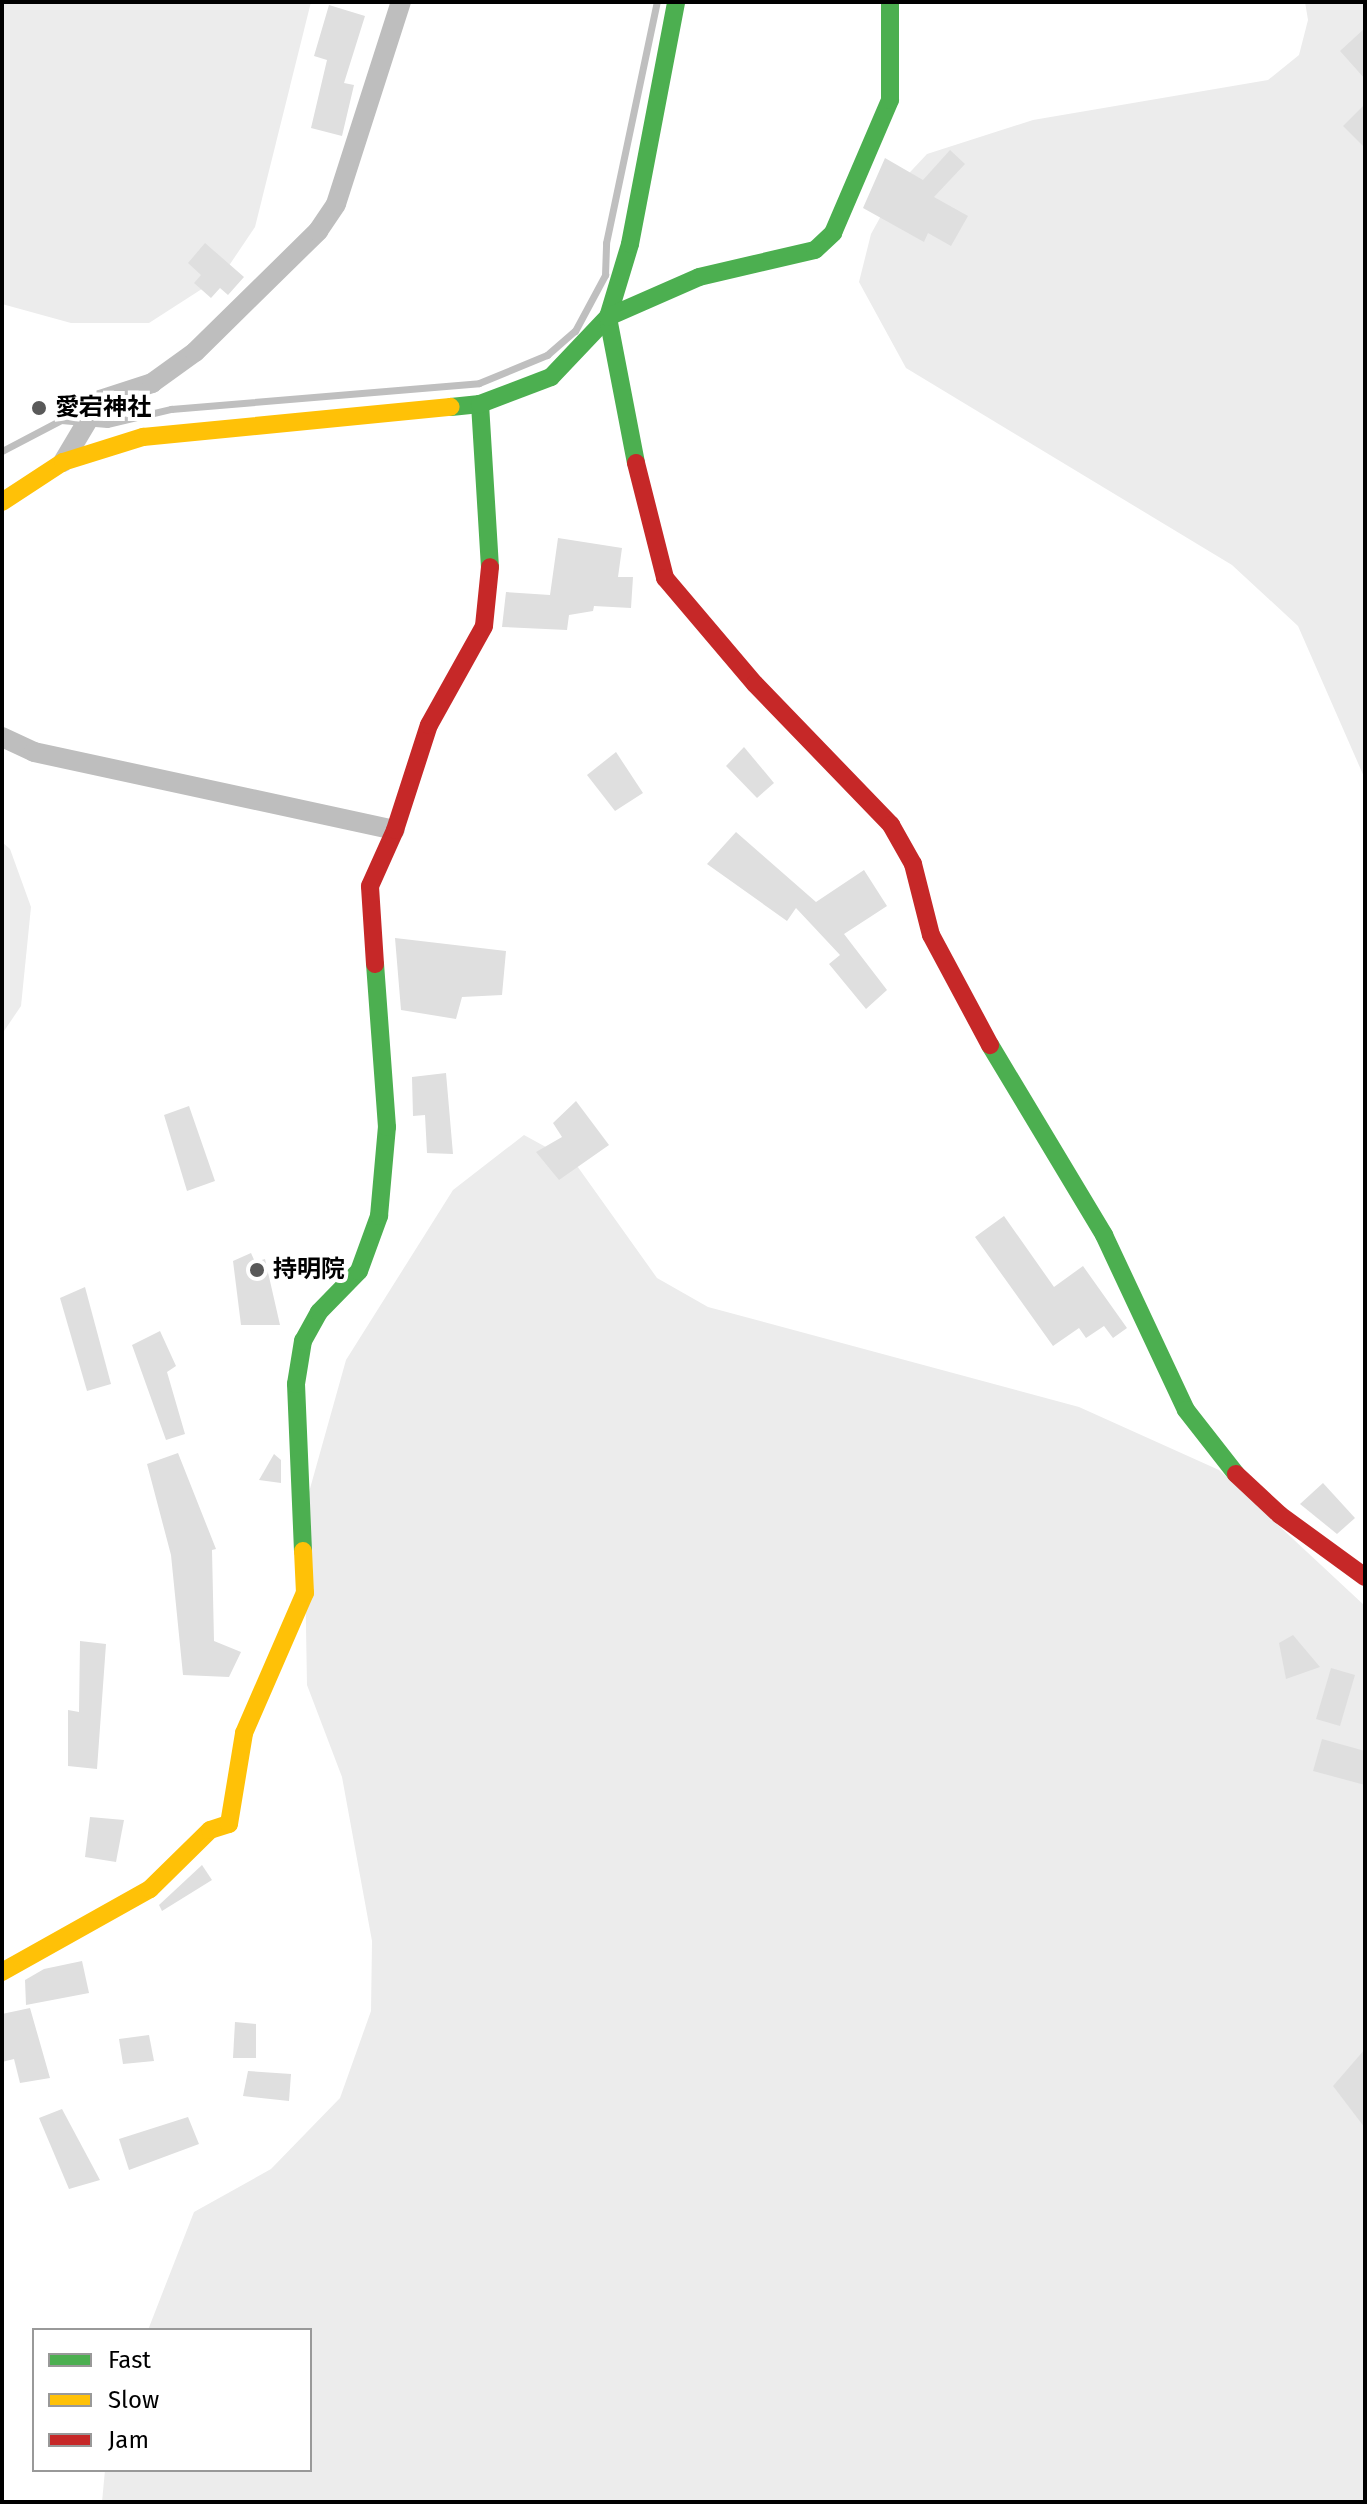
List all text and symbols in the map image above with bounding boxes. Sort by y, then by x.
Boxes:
place label: 愛宕神社 [55,394,151,422]
marker: 愛宕神社 [30,399,48,417]
place label: 持明院 [273,1256,345,1284]
marker: 持明院 [248,1261,266,1279]
legend [32,2328,312,2472]
text: Fast [108,2346,151,2374]
text: Slow [108,2386,159,2414]
text: Jam [108,2426,149,2454]

